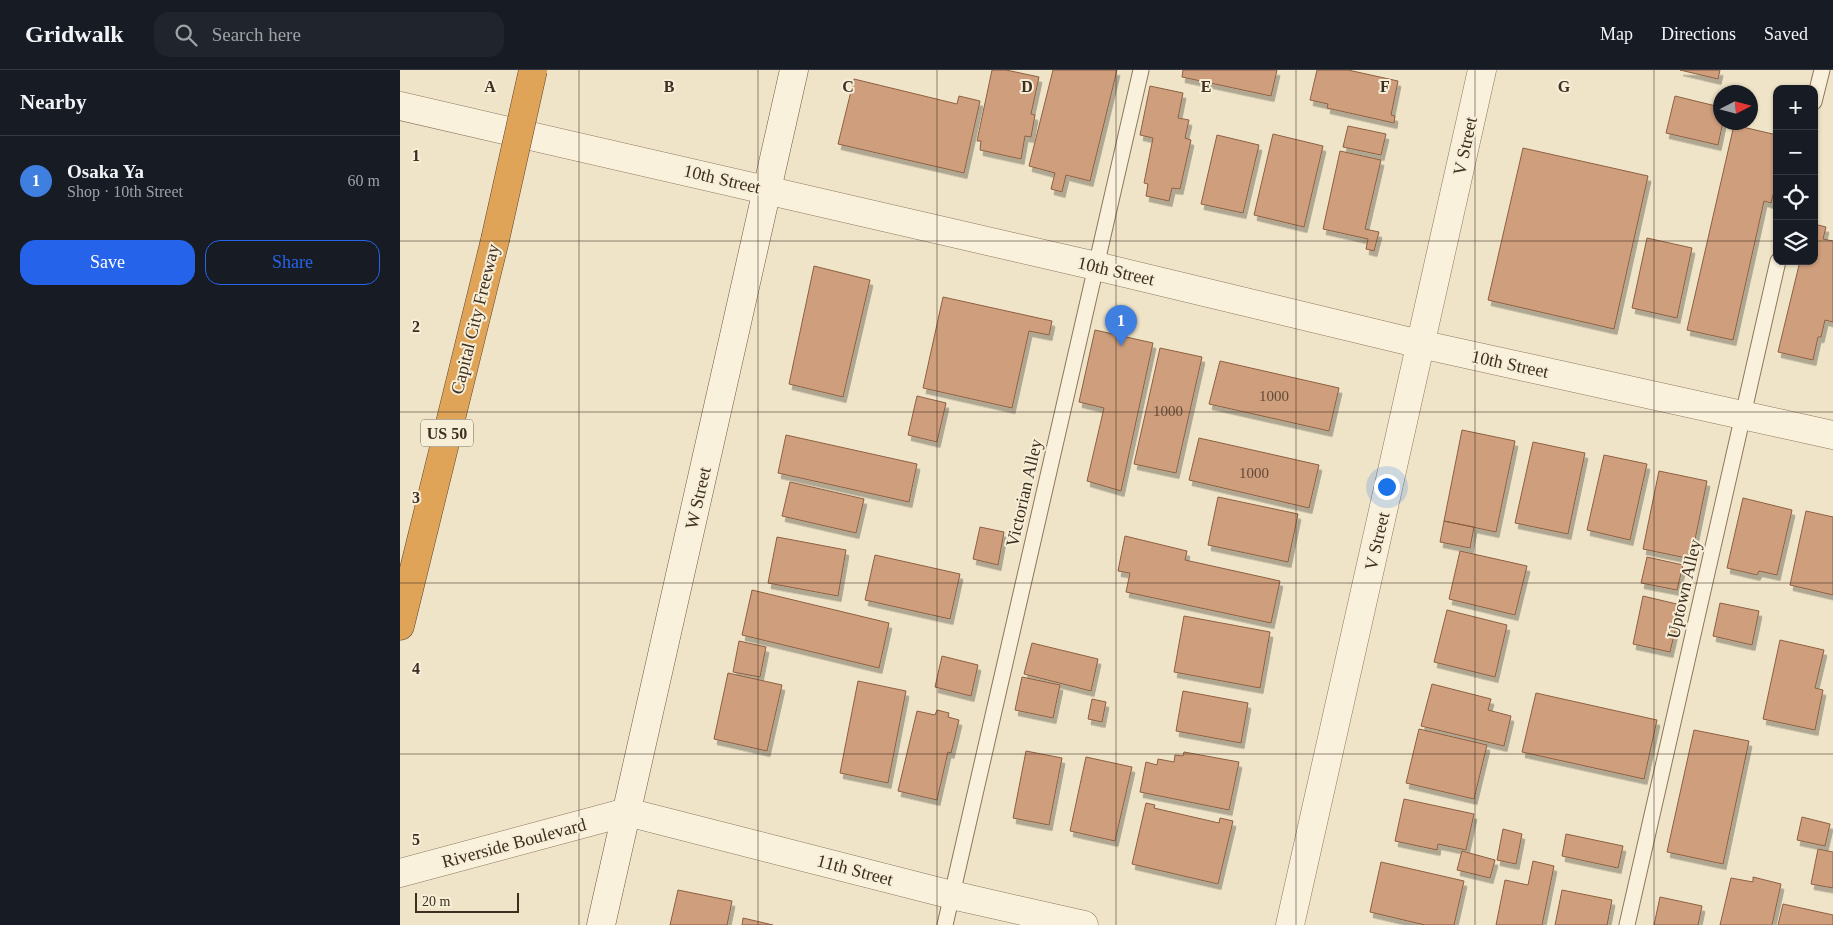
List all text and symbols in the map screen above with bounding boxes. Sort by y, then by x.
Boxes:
search box [154,12,504,57]
text: Gridwalk [25,21,124,47]
icon: search [172,21,200,49]
text: Search here [212,24,301,45]
text: Map [1600,24,1633,44]
text: Directions [1661,24,1736,44]
text: Saved [1764,24,1808,44]
text: A [484,78,496,95]
text: B [664,78,675,95]
text: C [842,78,854,95]
text: D [1021,78,1033,95]
text: E [1201,78,1211,95]
text: F [1380,78,1390,95]
text: G [1558,78,1571,95]
north arrow [1713,85,1758,130]
map controls [1773,85,1818,265]
button: + [1773,85,1818,130]
text: Nearby [20,90,87,114]
street label: V Street [1449,115,1481,177]
button: − [1773,130,1818,175]
text: 1 [412,147,420,164]
street label: 10th Street [682,160,762,198]
text: Osaka Ya [67,161,144,182]
text: 1 [32,172,40,189]
text: 60 m [348,172,380,189]
button: locate [1773,175,1818,220]
text: Shop · 10th Street [67,183,183,200]
button: layers [1773,220,1818,265]
button: Save [20,240,195,285]
button: Share [205,240,380,285]
street label: Capital City Freeway [447,242,503,396]
street label: 10th Street [1076,252,1156,290]
pin: 1 [1105,305,1137,346]
text: 2 [412,318,420,335]
street label: 10th Street [1470,346,1550,382]
house number: 1000 [1259,388,1289,404]
house number: 1000 [1153,403,1183,419]
road number: US 50 [421,419,473,446]
street label: Victorian Alley [1002,437,1046,549]
street label: W Street [681,465,715,531]
house number: 1000 [1239,465,1269,481]
your location [1374,474,1400,500]
text: 3 [412,489,420,506]
street label: V Street [1361,510,1393,572]
street label: Uptown Alley [1663,537,1705,641]
text: 4 [412,660,420,677]
street label: Riverside Boulevard [440,814,588,872]
text: 5 [412,831,420,848]
street label: 11th Street [815,850,895,890]
scale bar [415,890,519,913]
text: 20 m [422,894,450,909]

